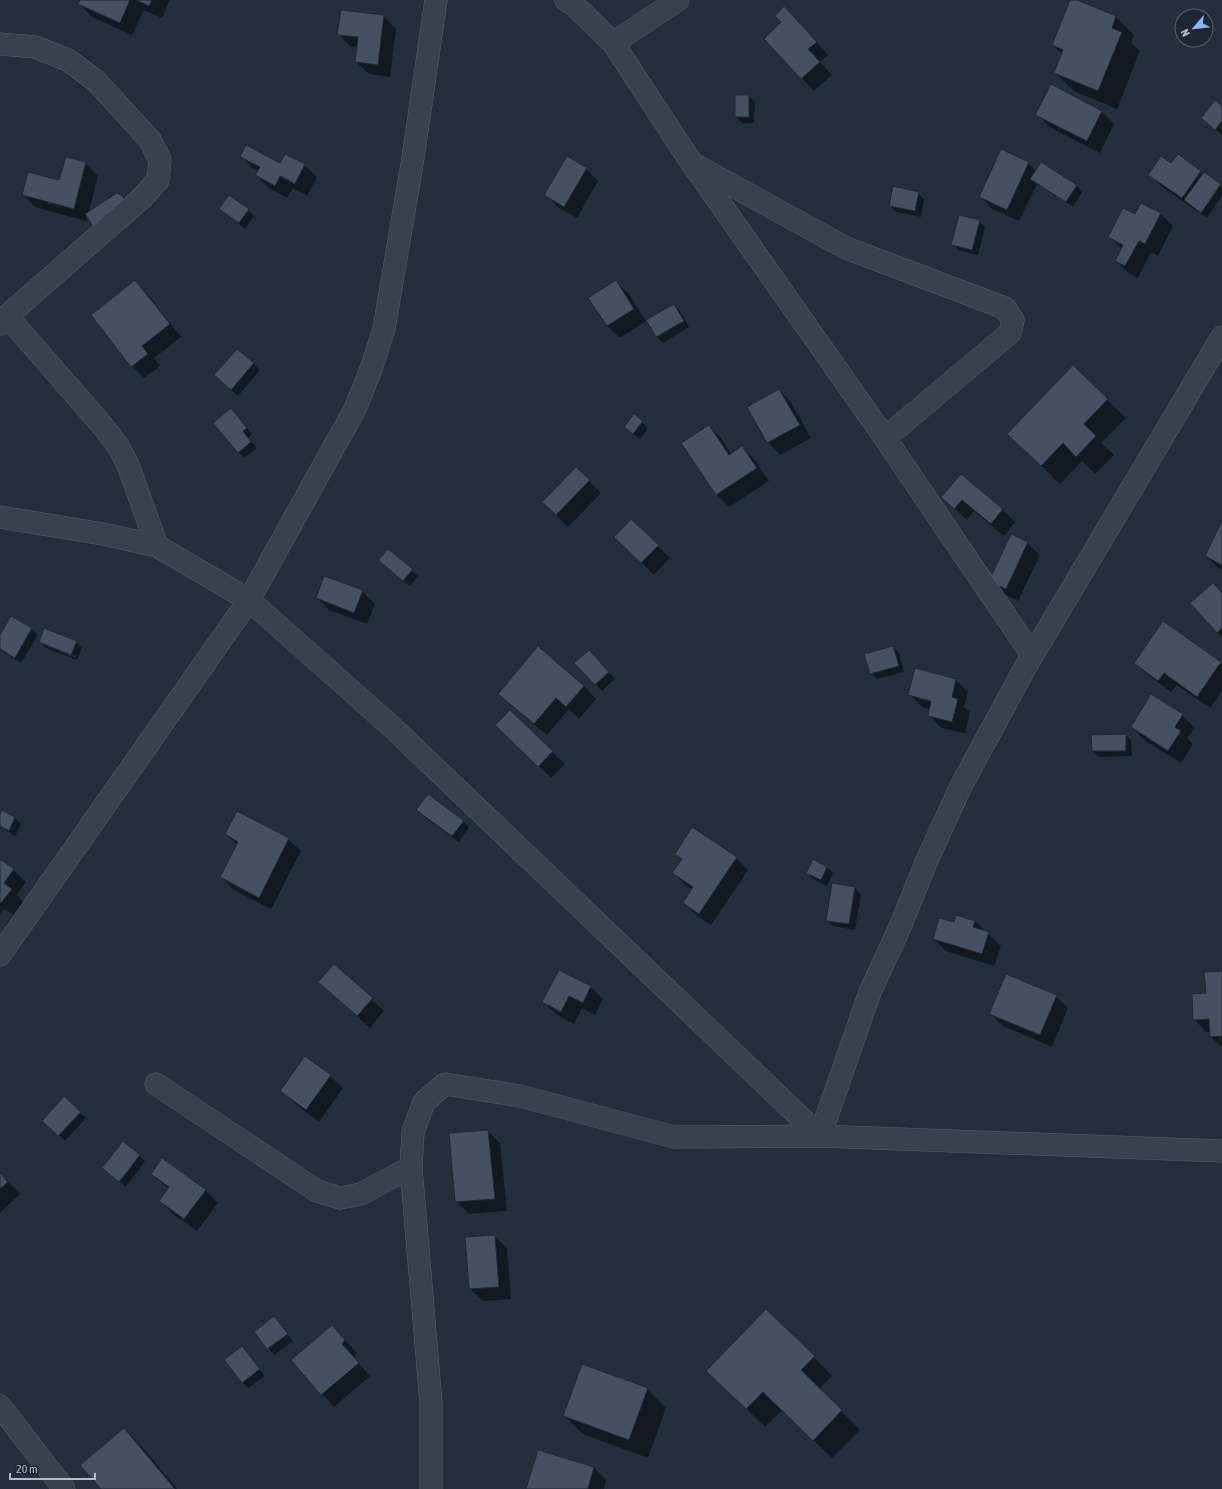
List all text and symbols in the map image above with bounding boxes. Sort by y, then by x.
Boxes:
north arrow [1174,8,1214,48]
text: N [1178,27,1192,38]
scale bar [10,1455,95,1481]
text: 20 m [16,1462,38,1476]

